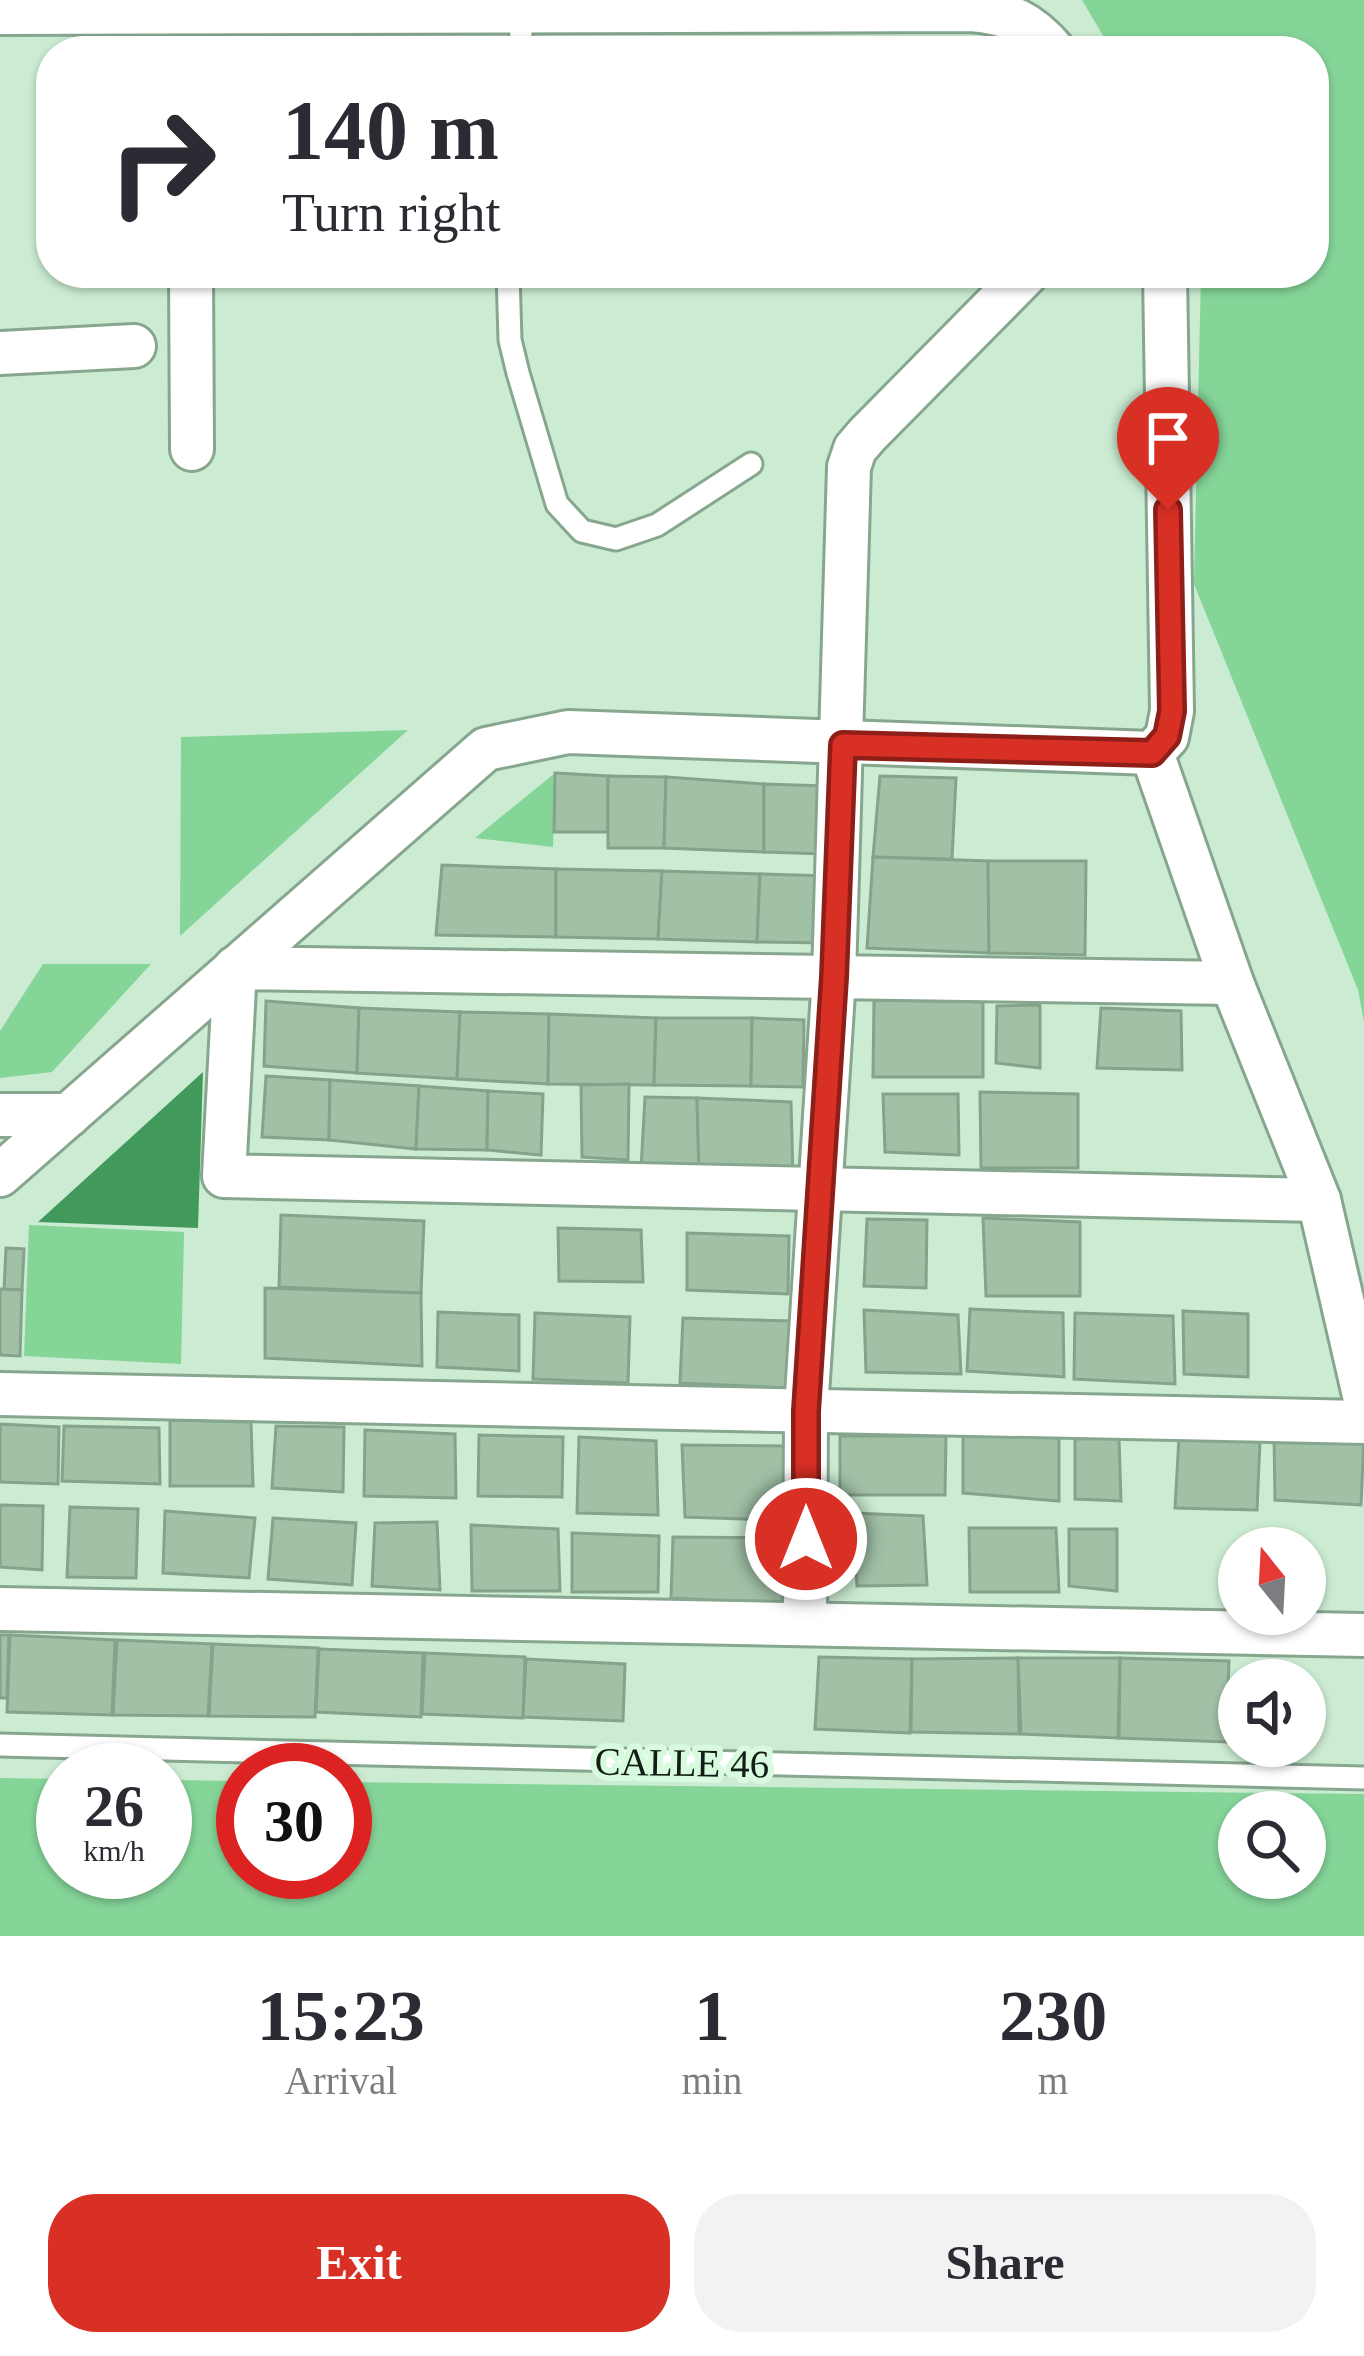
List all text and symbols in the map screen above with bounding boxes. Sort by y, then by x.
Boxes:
icon: right [84,84,240,240]
text: 140 m [282,84,499,177]
text: Turn right [282,183,501,243]
pin [1117,387,1219,510]
icon: arrive [1135,405,1201,471]
position arrow [743,1476,869,1602]
north arrow [1218,1527,1326,1635]
map controls [1218,1527,1326,1899]
button: sound [1218,1659,1326,1767]
street label: CALLE 46 [594,1739,770,1786]
speed limit sign: 30 [216,1743,372,1899]
text: 26 [84,1773,144,1839]
button: search [1218,1791,1326,1899]
text: km/h [83,1834,145,1867]
text: 15:23 [257,1976,425,2056]
text: 1 [694,1976,730,2056]
text: 230 [999,1976,1107,2056]
text: Arrival [285,2059,397,2102]
text: min [682,2059,742,2102]
text: m [1038,2059,1068,2102]
button: Exit [48,2194,670,2332]
button: Share [694,2194,1316,2332]

